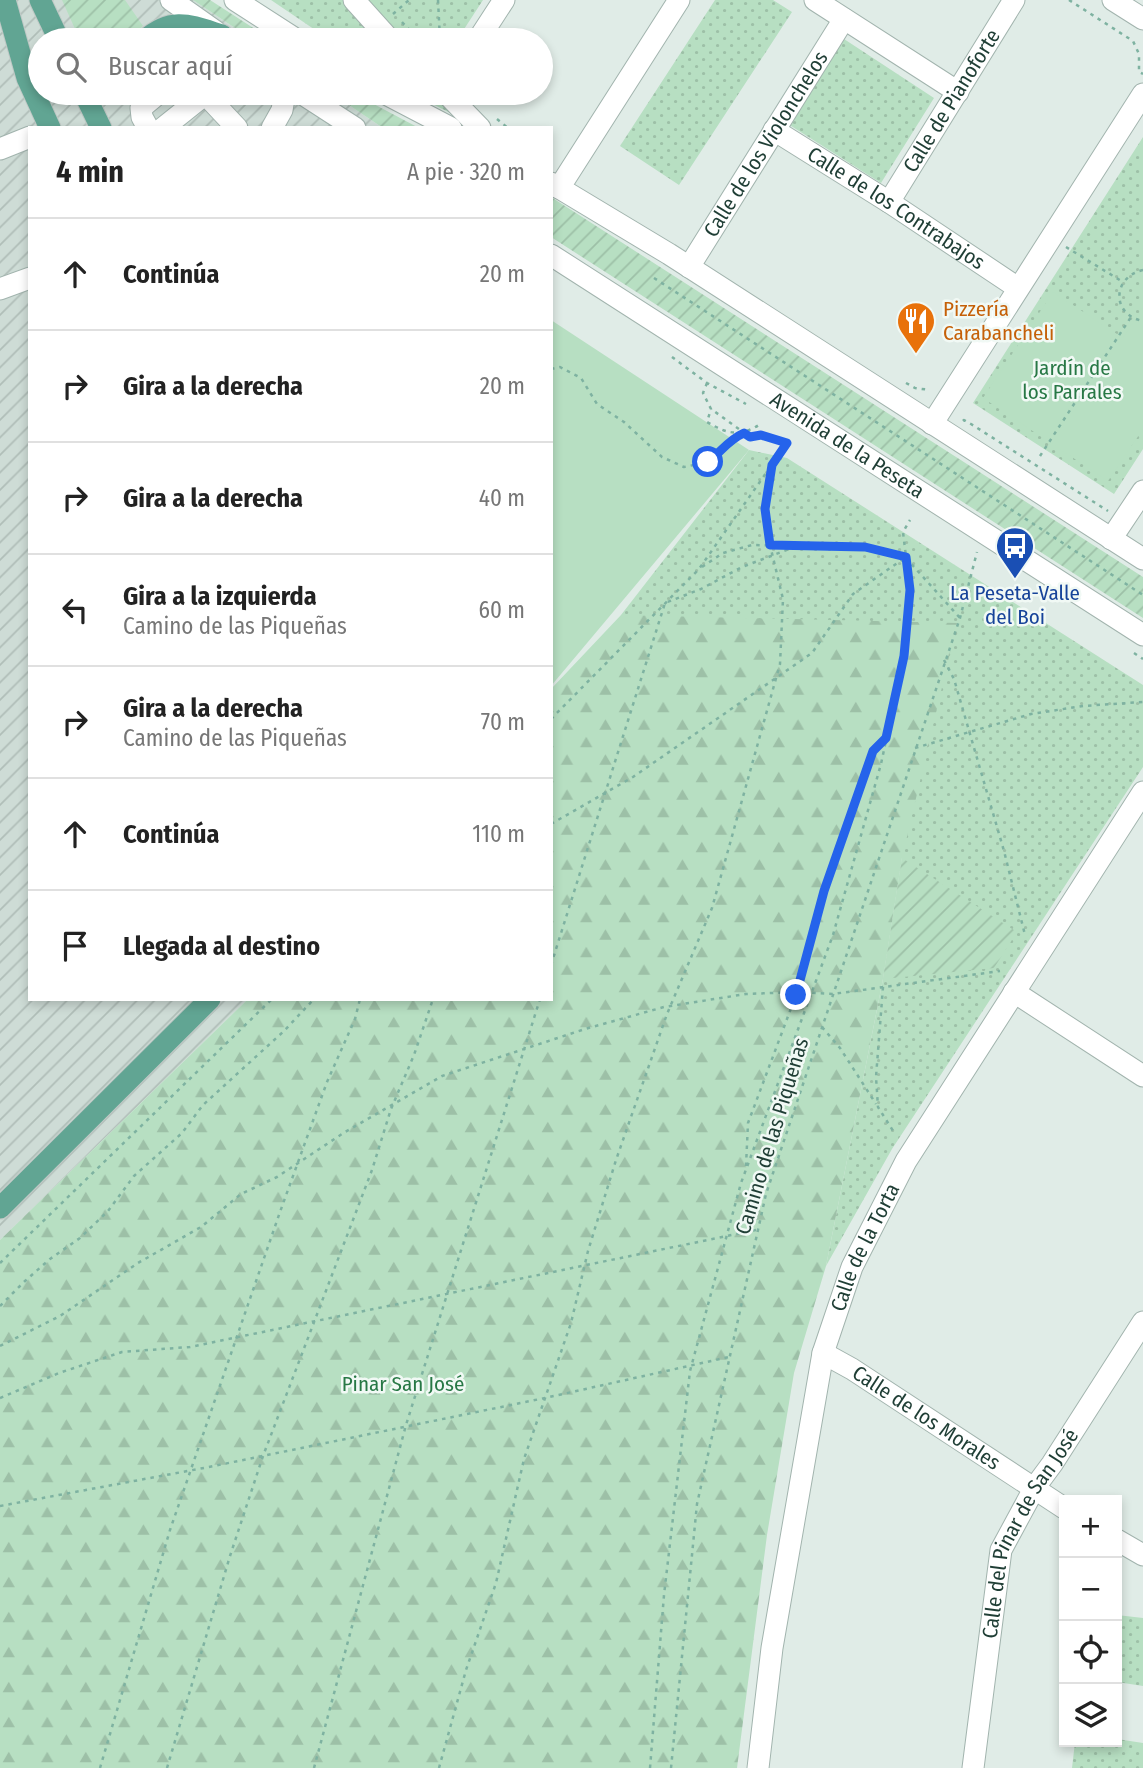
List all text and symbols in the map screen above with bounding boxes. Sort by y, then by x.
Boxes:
street label: Calle de Pianoforte [897,24,1006,177]
search box [28,28,553,105]
street label: Calle de los Violonchelos [698,46,834,242]
icon: search [52,48,90,86]
text: Buscar aquí [108,51,233,82]
street label: Calle de los Contrabajos [802,141,990,275]
text: 4 min [56,154,124,190]
text: A pie · 320 m [407,158,525,186]
icon: ahead [56,255,94,293]
text: Continúa [123,259,220,290]
text: 20 m [480,260,525,288]
place label: Pizzería Carabancheli [943,296,1054,346]
restaurant icon: Pizzería Carabancheli [895,300,937,355]
park label: Jardín de los Parrales [1022,355,1122,405]
icon: right [56,367,94,405]
text: Gira a la derecha [123,371,303,402]
text: 20 m [480,372,525,400]
street label: Avenida de la Peseta [765,386,929,504]
route start [692,446,723,477]
icon: right [56,479,94,517]
text: Gira a la derecha [123,483,303,514]
text: 40 m [479,484,525,512]
bus stop icon: La Peseta-Valle del Boi [994,525,1036,580]
place label: La Peseta-Valle del Boi [950,580,1080,630]
text: Gira a la izquierda [123,581,317,612]
icon: left [56,591,94,629]
text: 60 m [479,596,525,624]
text: Camino de las Piqueñas [123,612,347,640]
text: Gira a la derecha [123,693,303,724]
icon: right [56,703,94,741]
text: 70 m [481,708,525,736]
text: Camino de las Piqueñas [123,724,347,752]
icon: ahead [56,815,94,853]
text: Continúa [123,819,220,850]
text: 110 m [472,820,525,848]
icon: arrive [56,927,94,965]
text: Llegada al destino [123,931,320,962]
route end [780,979,811,1010]
street label: Camino de las Piqueñas [730,1034,814,1238]
street label: Calle de la Torta [825,1179,905,1315]
street label: Calle de los Morales [848,1360,1005,1476]
park label: Pinar San José [342,1371,464,1397]
street label: Calle del Pinar de San José [977,1424,1084,1640]
map controls [1059,1495,1122,1747]
button: + [1059,1495,1122,1558]
button: − [1059,1558,1122,1621]
button: locate [1059,1621,1122,1684]
button: layers [1059,1684,1122,1747]

